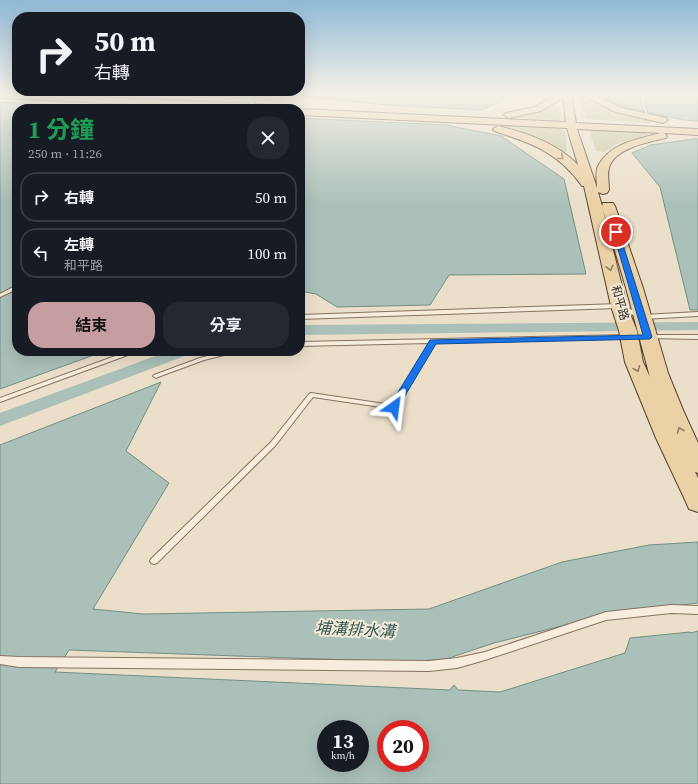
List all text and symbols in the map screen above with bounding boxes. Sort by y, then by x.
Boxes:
text: 50 m [94,22,156,60]
icon: right [28,28,80,80]
text: 右轉 [94,60,130,85]
text: 1 分鐘 [28,113,94,146]
button: close [247,117,289,159]
text: 250 m · 11:26 [28,145,102,162]
one-way arrow [556,152,563,159]
icon: right [30,186,52,208]
text: 右轉 [64,187,94,208]
text: 50 m [255,187,287,208]
pin [599,215,633,249]
icon: arrive [605,221,627,243]
text: 左轉 [64,234,94,255]
icon: left [30,242,52,264]
text: 100 m [247,243,287,264]
text: 和平路 [64,257,103,274]
one-way arrow [605,264,614,271]
street label: 和平路 [607,283,633,323]
button: 結束 [28,302,155,348]
button: 分享 [163,302,289,348]
one-way arrow [632,364,640,372]
position arrow [373,386,415,428]
one-way arrow [676,426,685,433]
water label: 埔溝排水溝 [314,616,398,642]
speed limit sign: 20 [377,720,429,772]
text: 13 [332,727,354,755]
text: km/h [331,749,355,762]

